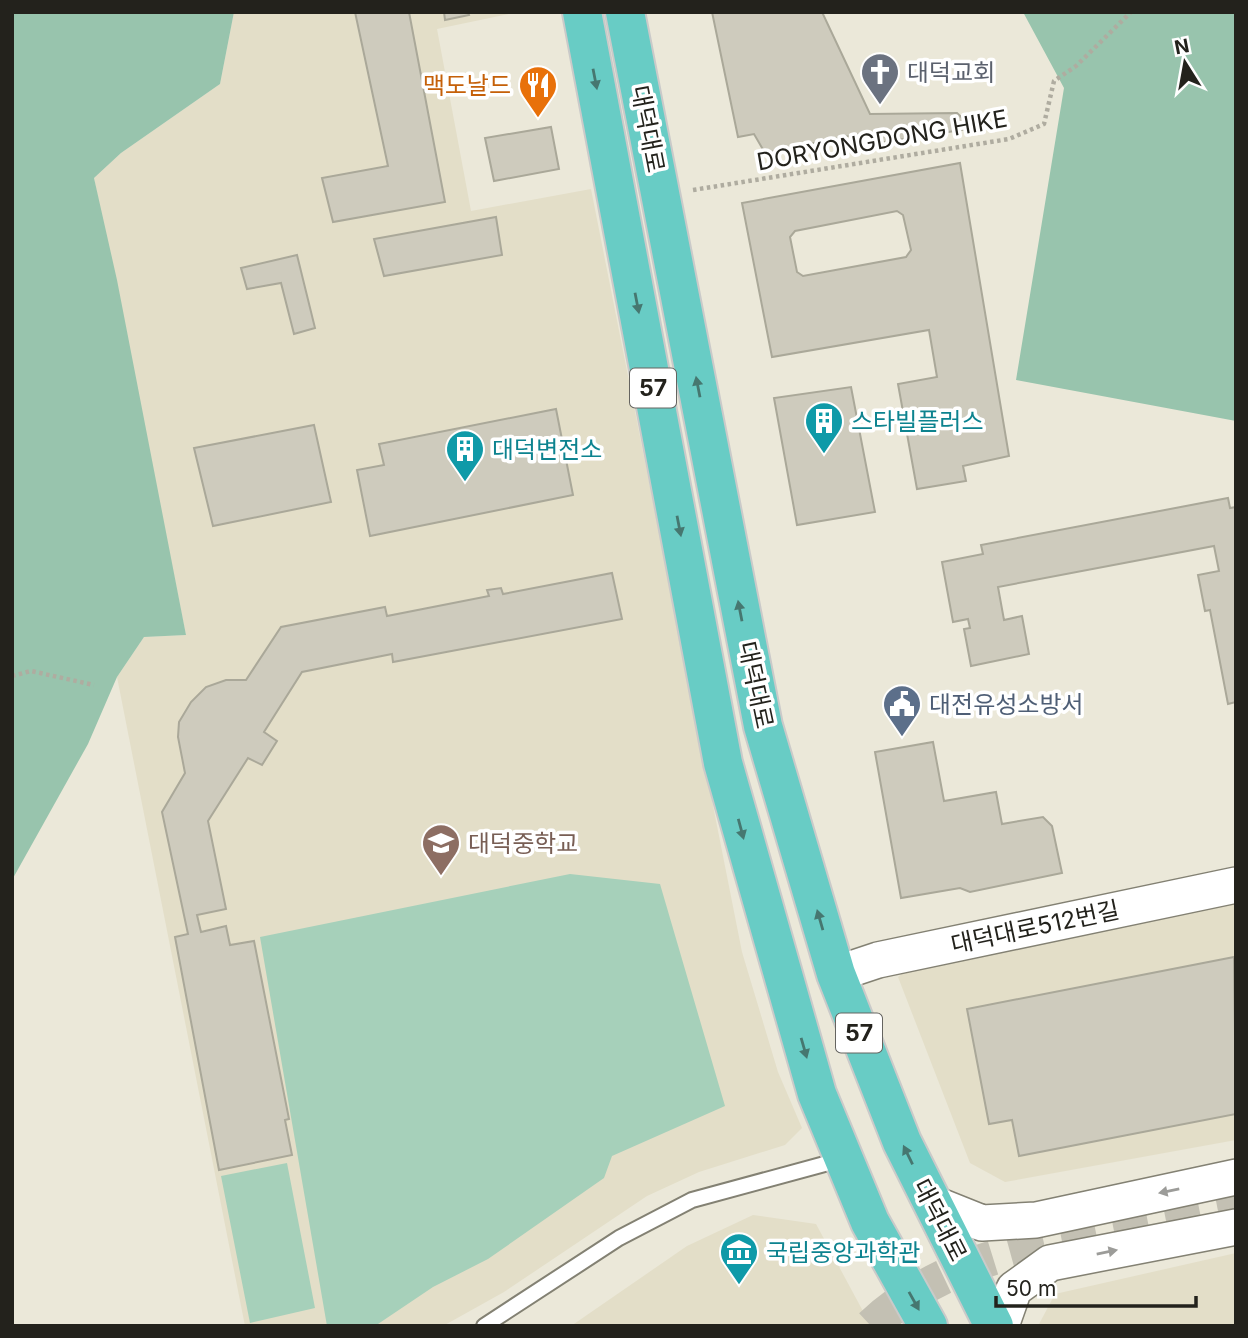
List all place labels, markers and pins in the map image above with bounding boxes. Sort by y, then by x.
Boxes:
church icon: 대덕교회 [859,51,901,106]
place label: 대덕교회 [907,58,995,87]
restaurant icon: 맥도날드 [517,64,559,119]
place label: 맥도날드 [423,71,511,100]
building icon: 스타빌플러스 [803,400,845,455]
place label: 스타빌플러스 [851,407,983,436]
building icon: 대덕변전소 [444,428,486,483]
place label: 대덕변전소 [492,435,602,464]
public building icon: 대전유성소방서 [881,683,923,738]
place label: 대전유성소방서 [929,690,1084,719]
school or university icon: 대덕중학교 [420,822,462,877]
place label: 대덕중학교 [468,829,578,858]
museum icon: 국립중앙과학관 [718,1231,760,1286]
place label: 국립중앙과학관 [766,1238,921,1267]

